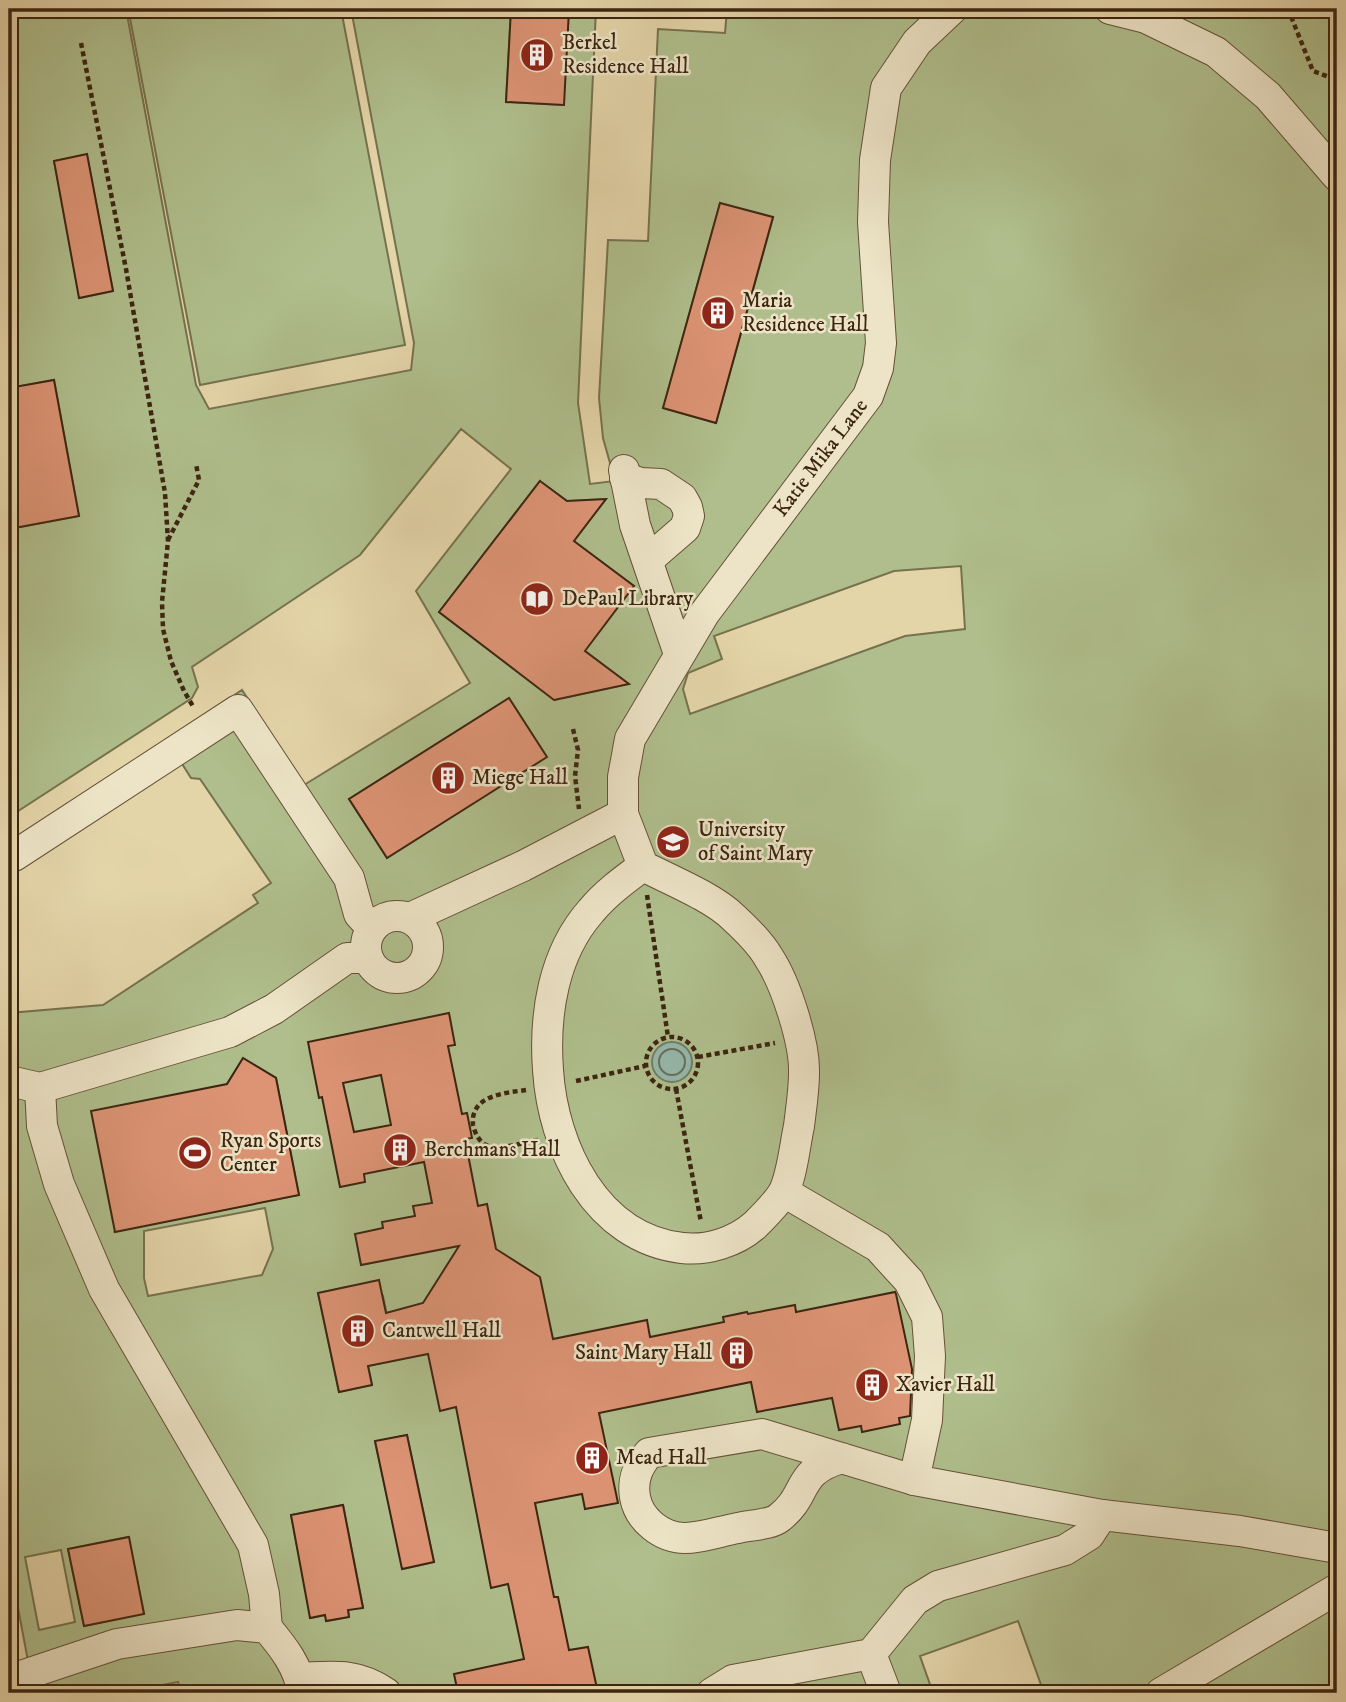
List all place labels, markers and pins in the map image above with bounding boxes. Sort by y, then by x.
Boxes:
place label: Berkel Residence Hall [562,30,689,80]
building icon: Berkel Residence Hall [518,36,556,74]
place label: Maria Residence Hall [742,288,869,338]
building icon: Maria Residence Hall [699,294,737,332]
library icon: DePaul Library [518,580,556,618]
place label: DePaul Library [562,586,694,612]
building icon: Miege Hall [429,759,467,797]
place label: Miege Hall [472,765,569,791]
place label: University of Saint Mary [698,817,814,867]
school or university icon: University of Saint Mary [654,823,692,861]
place label: Ryan Sports Center [220,1128,321,1178]
building icon: Berchmans Hall [381,1131,419,1169]
sports icon: Ryan Sports Center [176,1134,214,1172]
place label: Berchmans Hall [424,1137,561,1163]
building icon: Cantwell Hall [339,1312,377,1350]
place label: Cantwell Hall [382,1318,502,1344]
building icon: Saint Mary Hall [718,1334,756,1372]
place label: Saint Mary Hall [575,1340,713,1366]
building icon: Xavier Hall [853,1366,891,1404]
place label: Xavier Hall [896,1372,996,1398]
building icon: Mead Hall [573,1439,611,1477]
place label: Mead Hall [616,1445,707,1471]

